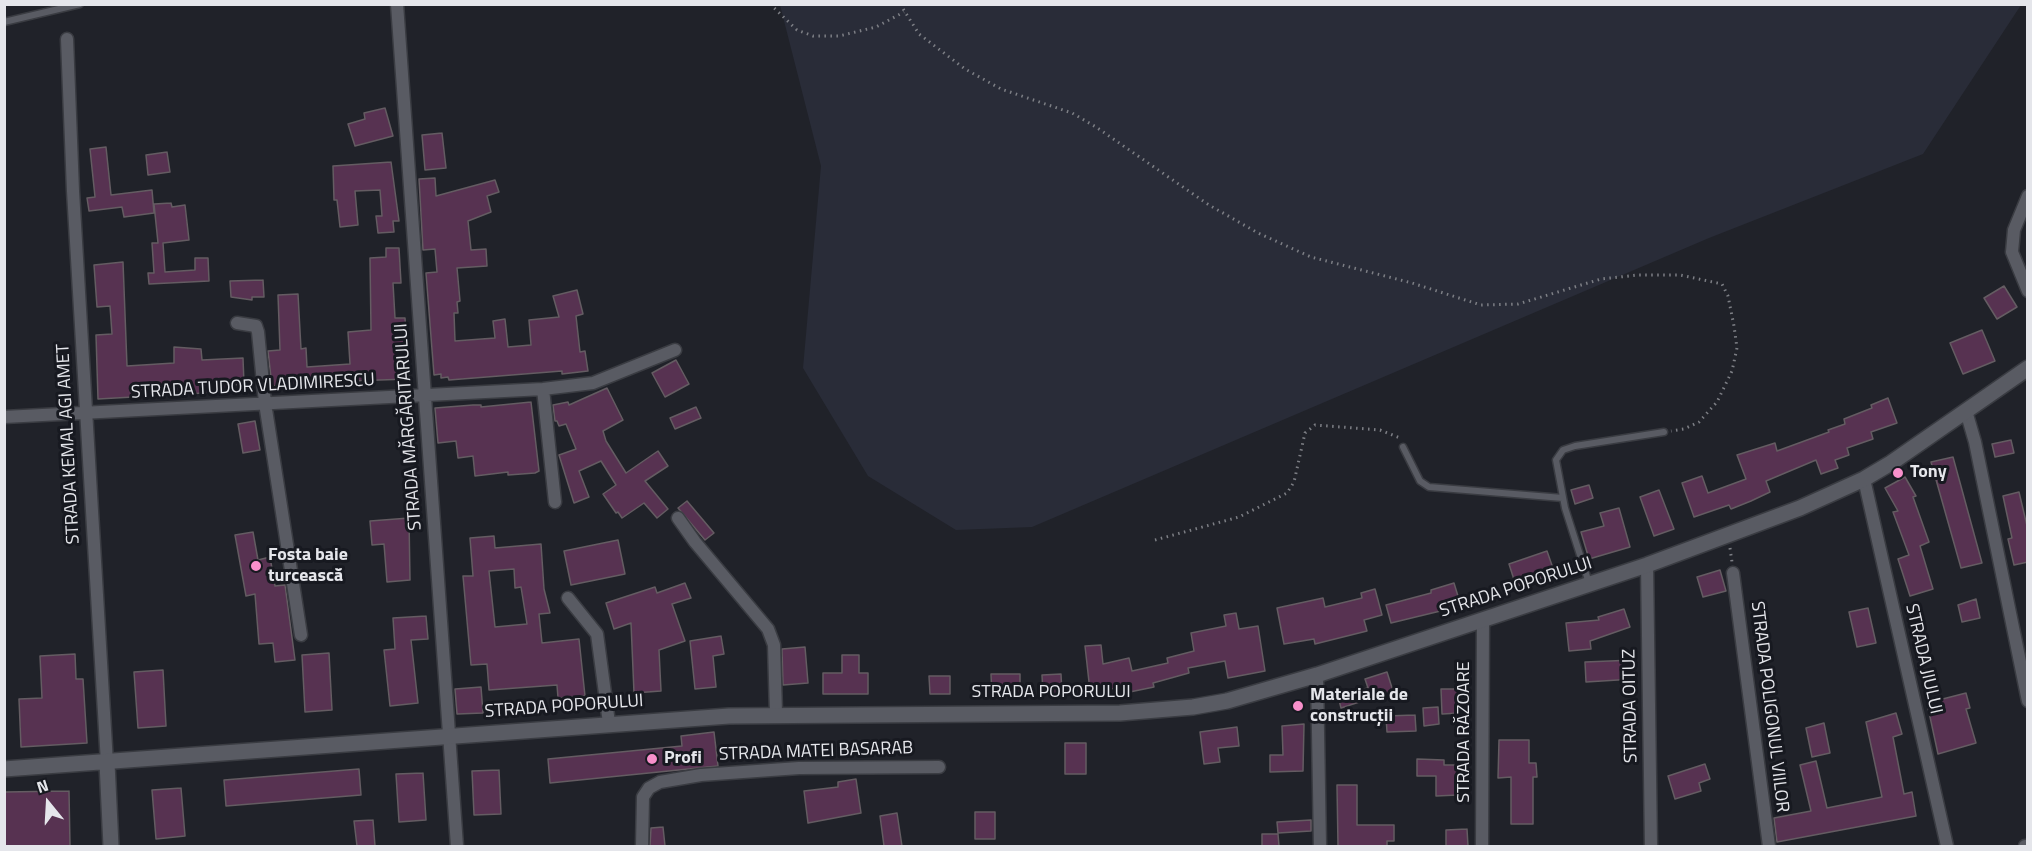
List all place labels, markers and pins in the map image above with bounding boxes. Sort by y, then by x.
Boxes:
place label: Tony [1910,462,1947,484]
marker: Tony [1891,466,1905,480]
place label: Fosta baie turcească [268,545,348,588]
marker: Fosta baie turcească [249,559,263,573]
place label: Materiale de construcții [1310,685,1408,728]
marker: Materiale de construcții [1291,699,1305,713]
place label: Profi [664,748,702,770]
marker: Profi [645,752,659,766]

